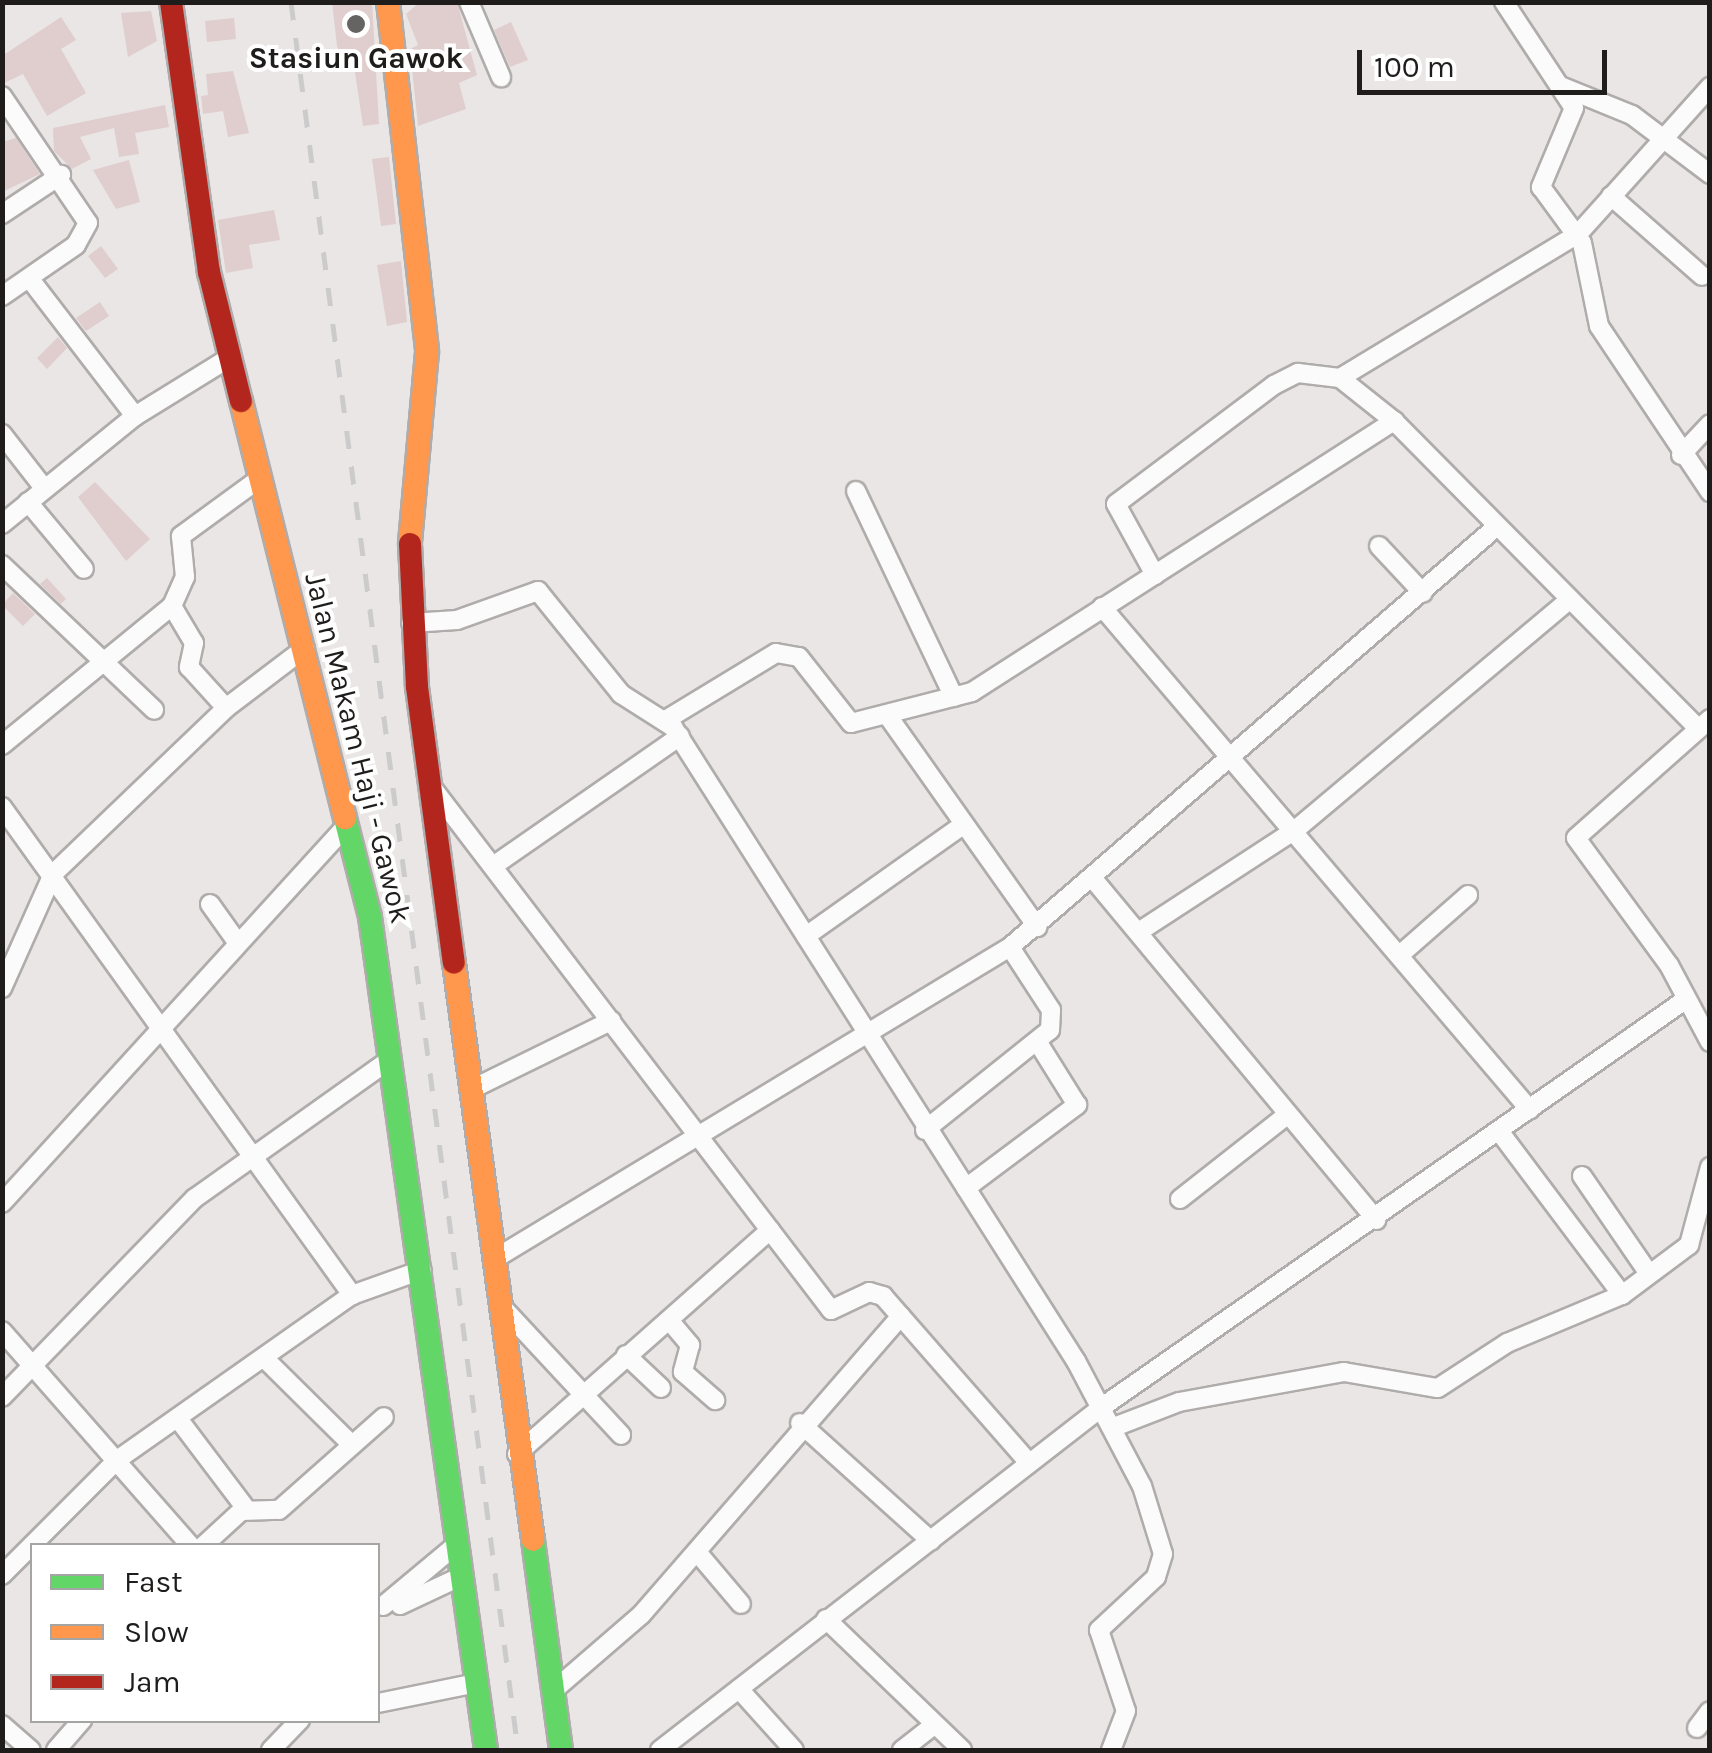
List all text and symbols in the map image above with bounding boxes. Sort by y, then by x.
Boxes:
marker: Stasiun Gawok [345,13,367,35]
scale bar [1362,30,1612,92]
place label: Stasiun Gawok [249,40,463,76]
text: 100 m [1374,49,1455,85]
street label: Jalan Makam Haji - Gawok [297,569,419,927]
legend [30,1543,380,1723]
text: Fast [124,1564,183,1600]
text: Slow [124,1614,189,1650]
text: Jam [124,1664,181,1700]

